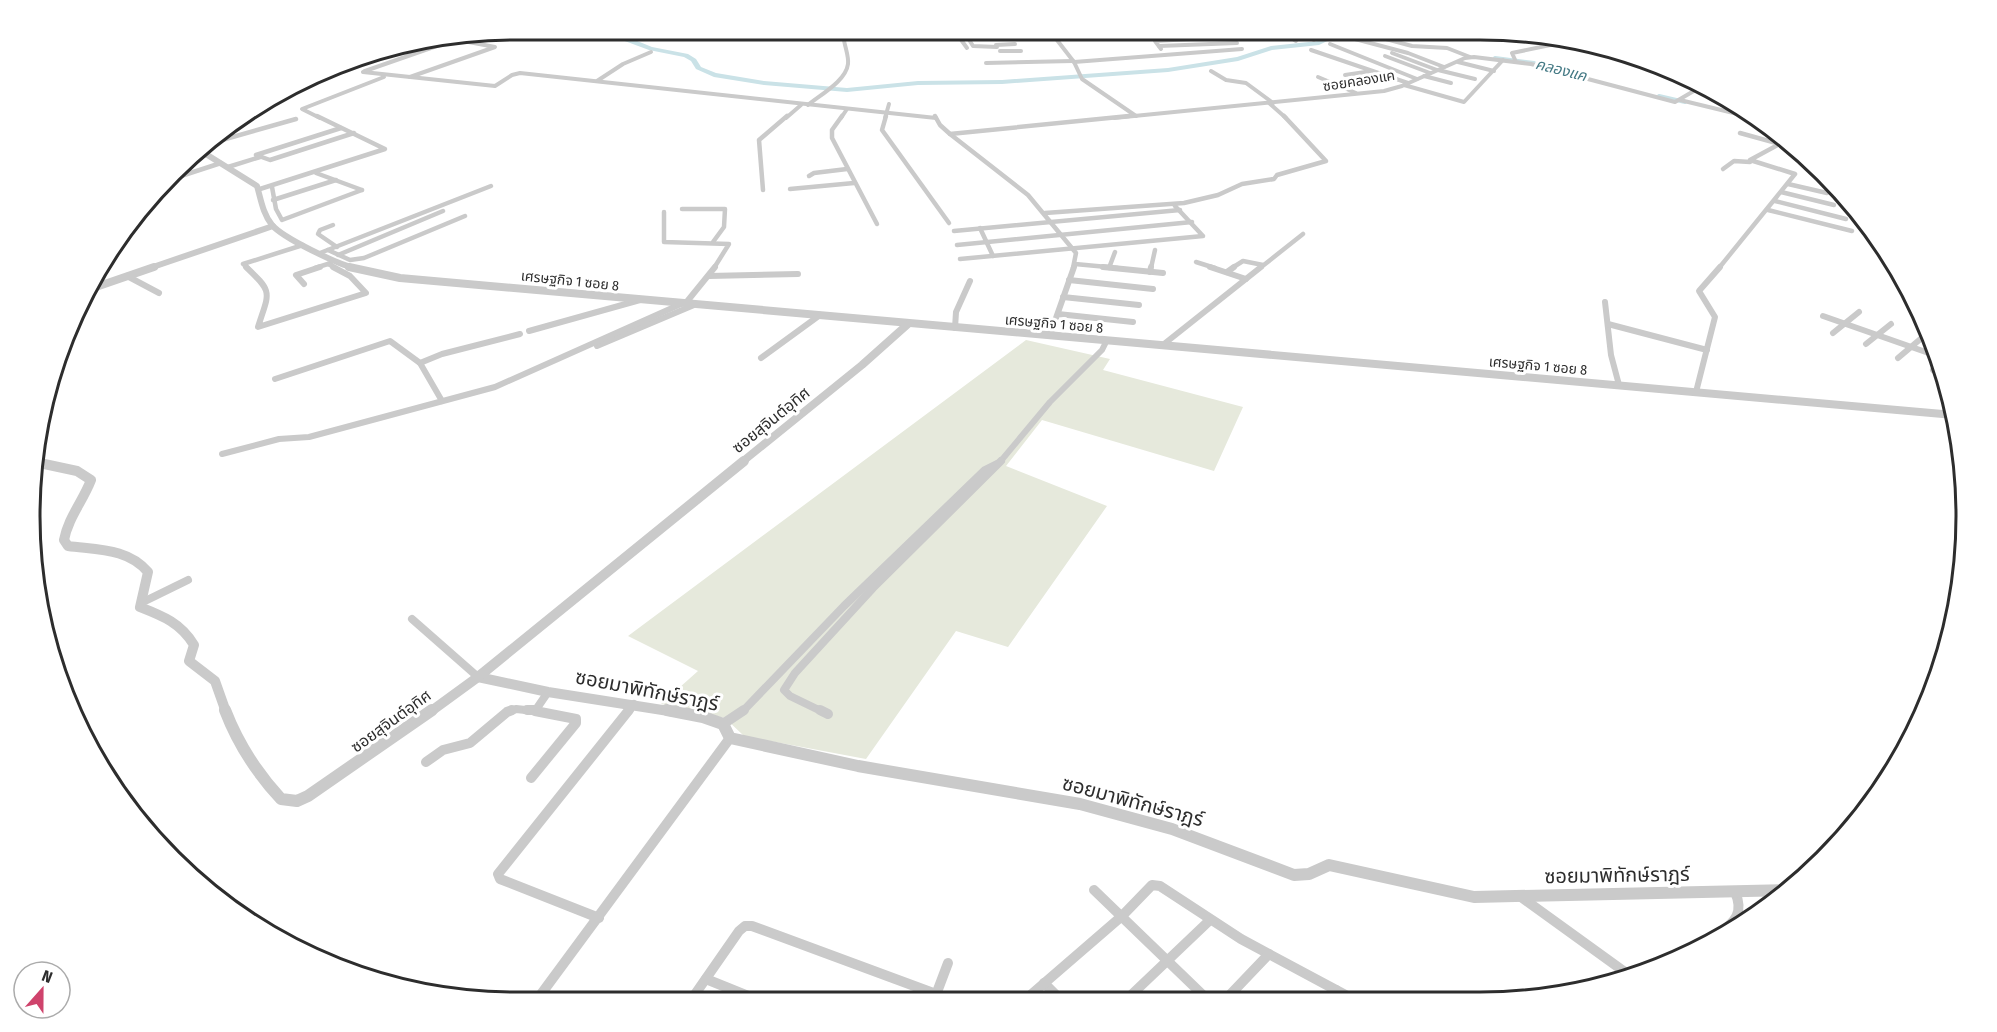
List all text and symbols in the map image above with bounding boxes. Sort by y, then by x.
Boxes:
water label: คลองแค [1534,55,1589,85]
street label: ซอยคลองแค [1322,67,1396,95]
street label: เศรษฐกิจ 1 ซอย 8 [520,267,620,295]
street label: เศรษฐกิจ 1 ซอย 8 [1004,311,1104,337]
street label: เศรษฐกิจ 1 ซอย 8 [1488,353,1588,379]
street label: ซอยสุจินต์อุทิศ [728,383,814,457]
street label: ซอยมาพิทักษ์ราฎร์ [573,664,722,716]
street label: ซอยสุจินต์อุทิศ [347,686,435,756]
street label: ซอยมาพิทักษ์ราฎร์ [1060,771,1207,832]
street label: ซอยมาพิทักษ์ราฎร์ [1544,862,1691,888]
north arrow [12,960,72,1020]
text: N [39,966,55,987]

